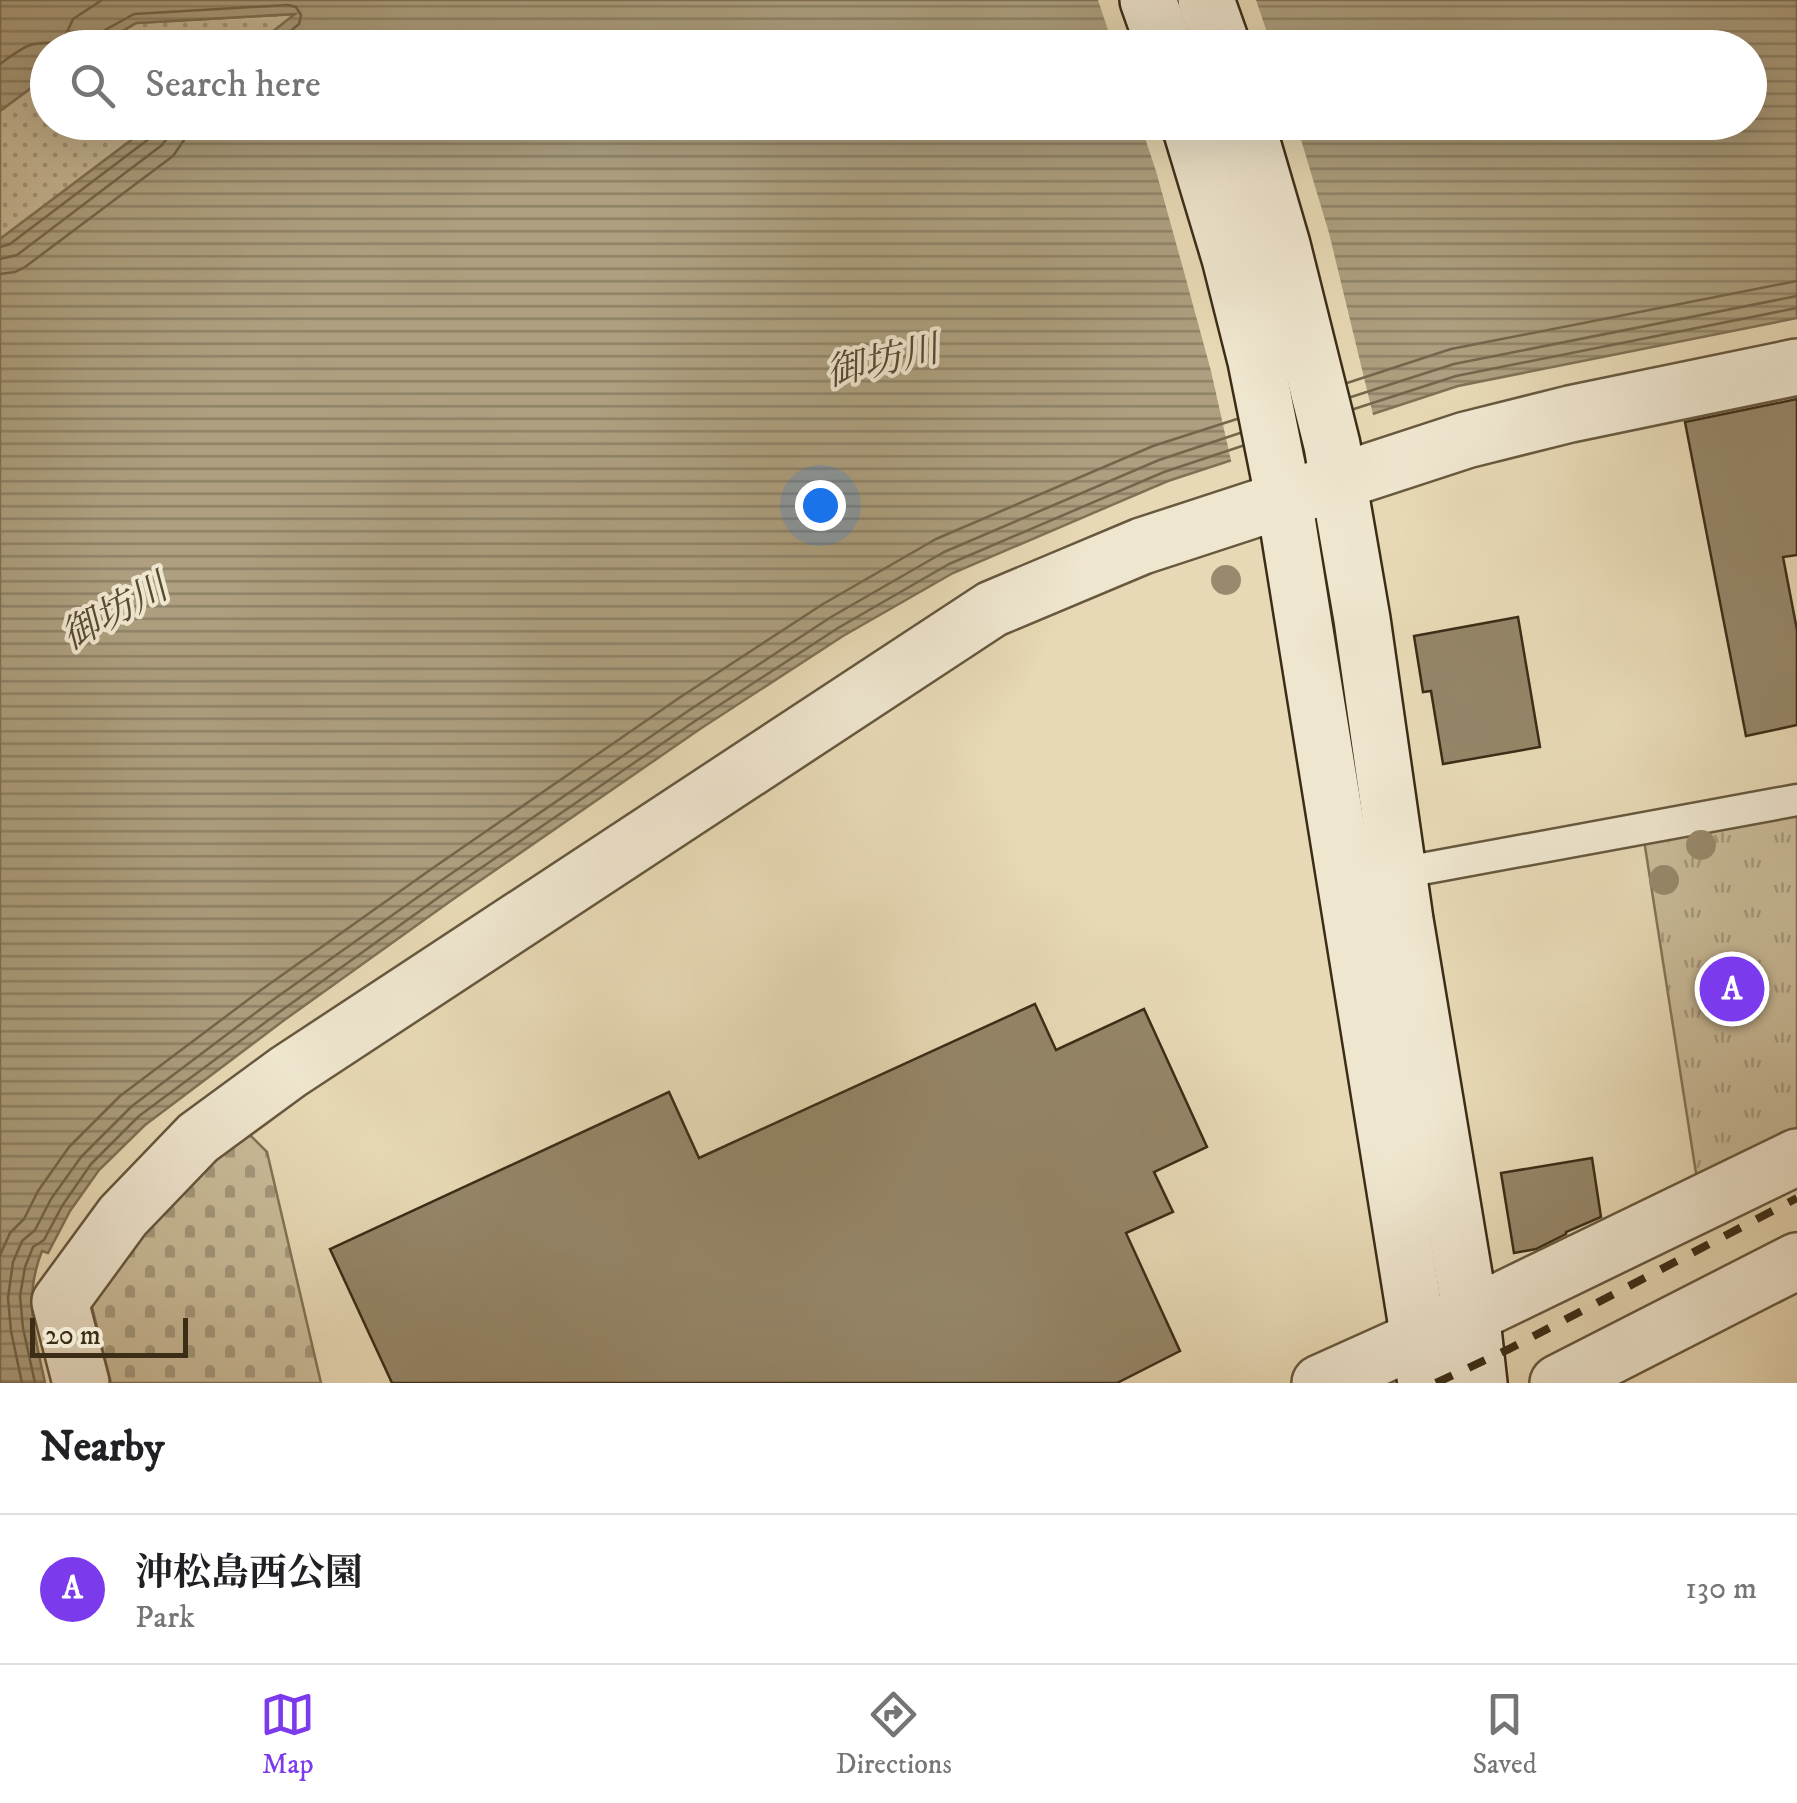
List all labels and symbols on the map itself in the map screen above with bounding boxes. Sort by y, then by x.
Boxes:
water label: 御坊川 [822,325,947,398]
your location [795,480,846,531]
water label: 御坊川 [53,562,180,661]
pin: A [1700,952,1764,1026]
scale bar [30,1313,188,1358]

